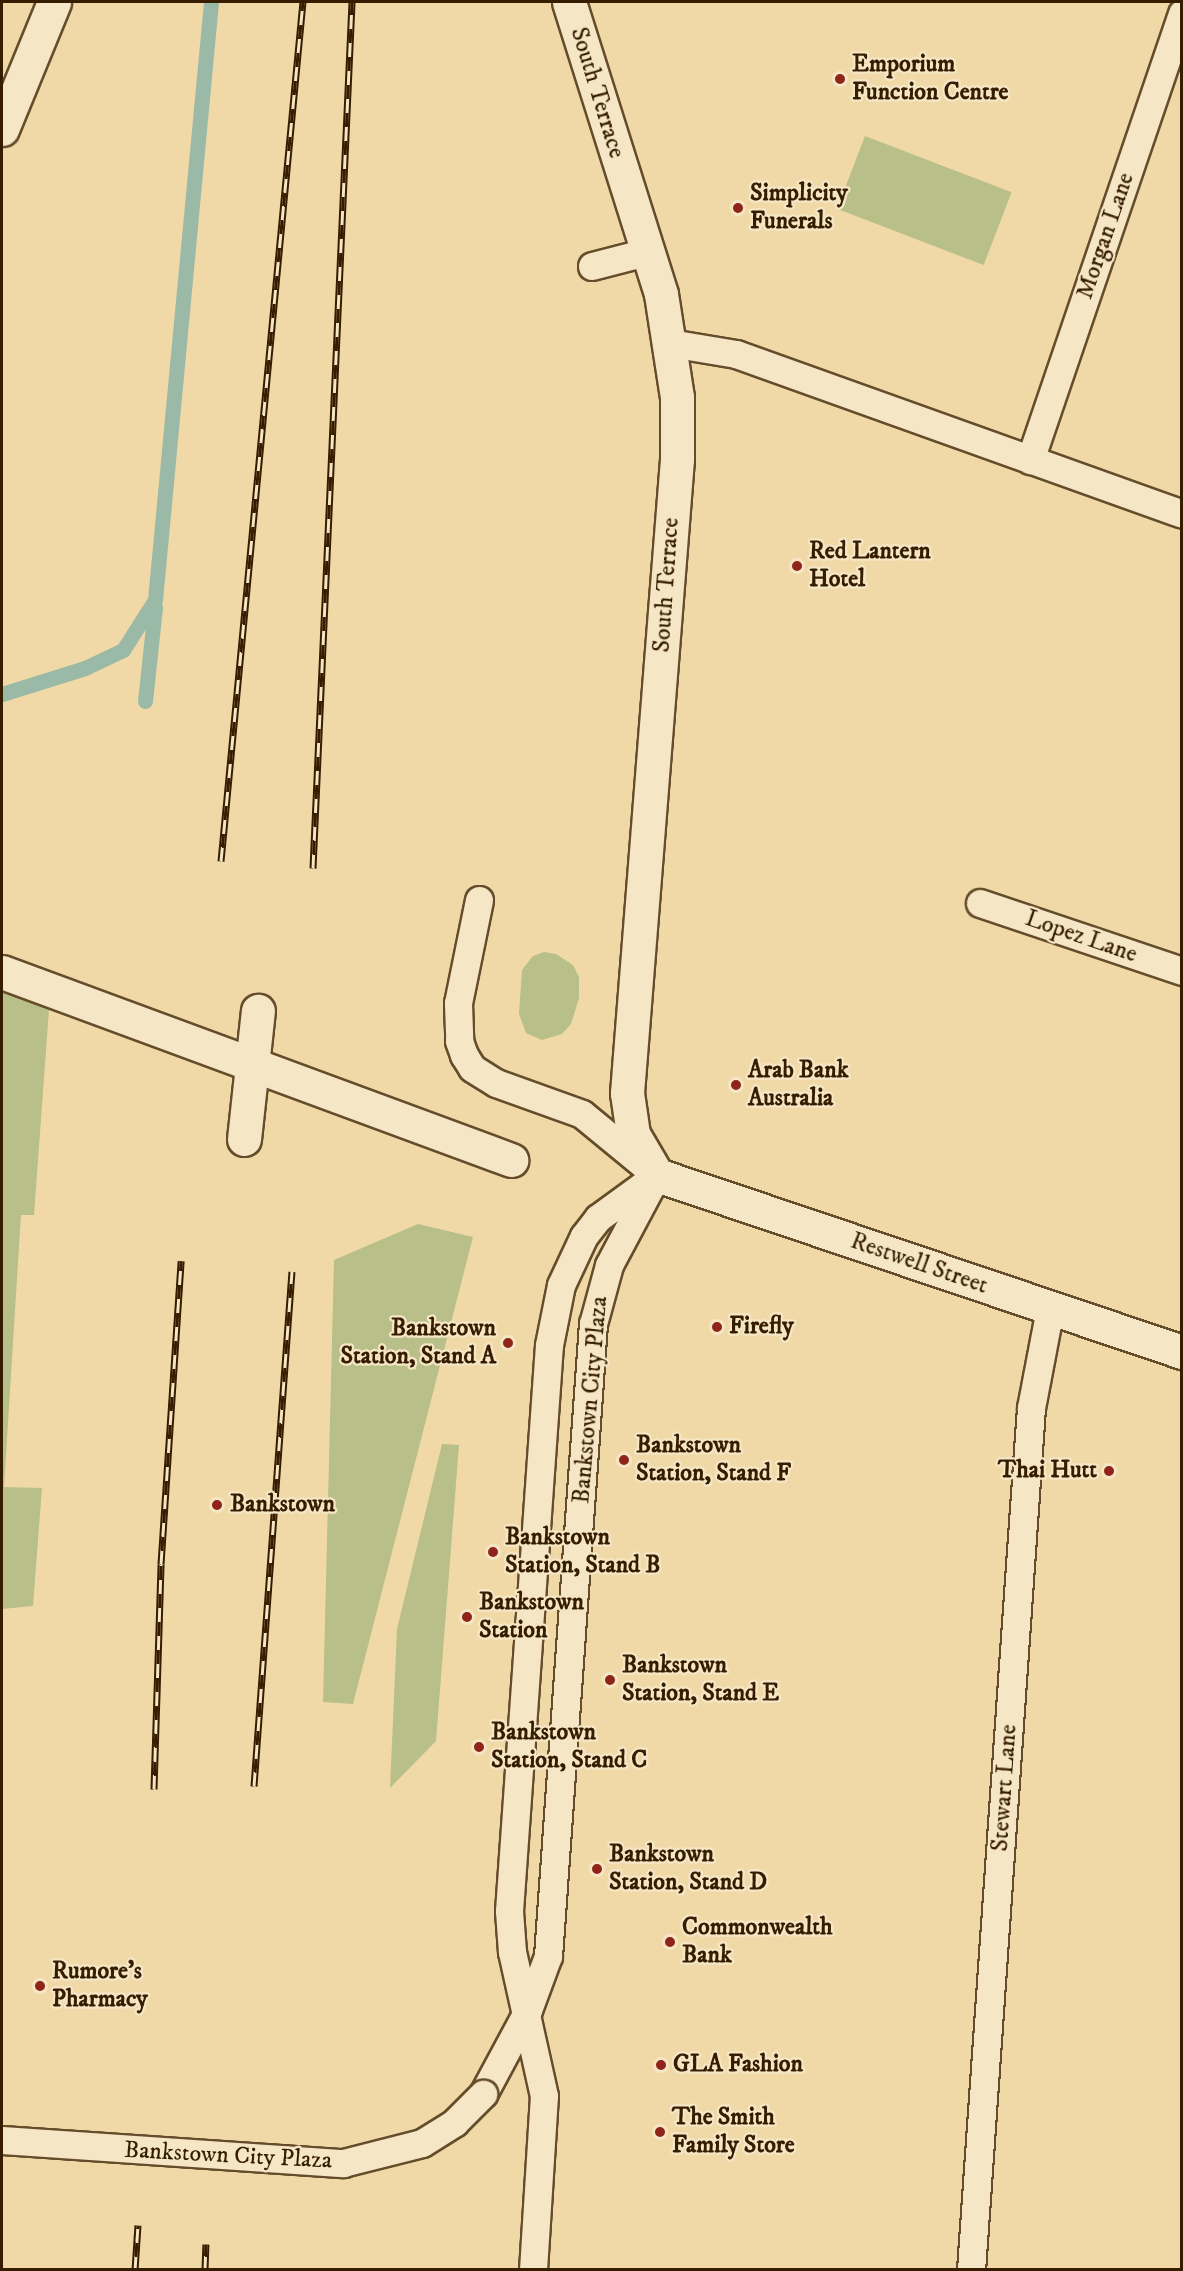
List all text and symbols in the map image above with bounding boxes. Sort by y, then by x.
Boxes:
street label: South Terrace [563,24,631,162]
place label: Emporium Function Centre [852,51,1009,107]
marker: Emporium Function Centre [833,72,847,86]
street label: Morgan Lane [1071,169,1141,303]
place label: Simplicity Funerals [750,180,848,236]
marker: Simplicity Funerals [731,201,745,215]
street label: South Terrace [648,517,686,653]
place label: Red Lantern Hotel [809,538,931,594]
marker: Red Lantern Hotel [790,559,804,573]
street label: Lopez Lane [1021,904,1141,970]
place label: Arab Bank Australia [748,1057,849,1113]
marker: Arab Bank Australia [729,1078,743,1092]
street label: Restwell Street [847,1227,991,1301]
street label: Bankstown City Plaza [568,1295,614,1505]
place label: Firefly [729,1313,794,1341]
place label: Bankstown Station, Stand A [340,1315,496,1371]
marker: Firefly [710,1320,724,1334]
marker: Bankstown Station, Stand A [501,1336,515,1350]
place label: Bankstown Station, Stand F [636,1432,791,1488]
marker: Bankstown Station, Stand F [617,1453,631,1467]
place label: Thai Hutt [998,1457,1097,1485]
marker: Thai Hutt [1102,1464,1116,1478]
place label: Bankstown [230,1491,335,1519]
marker: Bankstown [208,1496,226,1514]
place label: Bankstown Station, Stand B [505,1524,660,1580]
marker: Bankstown Station, Stand B [486,1545,500,1559]
place label: Bankstown Station [479,1589,584,1645]
marker: Bankstown Station [460,1610,474,1624]
place label: Bankstown Station, Stand E [622,1652,779,1708]
marker: Bankstown Station, Stand E [603,1673,617,1687]
place label: Bankstown Station, Stand C [491,1719,647,1775]
street label: Stewart Lane [986,1723,1024,1853]
marker: Bankstown Station, Stand C [472,1740,486,1754]
place label: Bankstown Station, Stand D [609,1841,767,1897]
marker: Bankstown Station, Stand D [590,1862,604,1876]
place label: Commonwealth Bank [682,1914,833,1970]
marker: Commonwealth Bank [663,1935,677,1949]
place label: Rumore's Pharmacy [52,1958,148,2014]
marker: Rumore's Pharmacy [33,1979,47,1993]
place label: GLA Fashion [673,2051,803,2079]
marker: GLA Fashion [654,2058,668,2072]
place label: The Smith Family Store [672,2104,795,2160]
marker: The Smith Family Store [653,2125,667,2139]
street label: Bankstown City Plaza [123,2136,333,2176]

